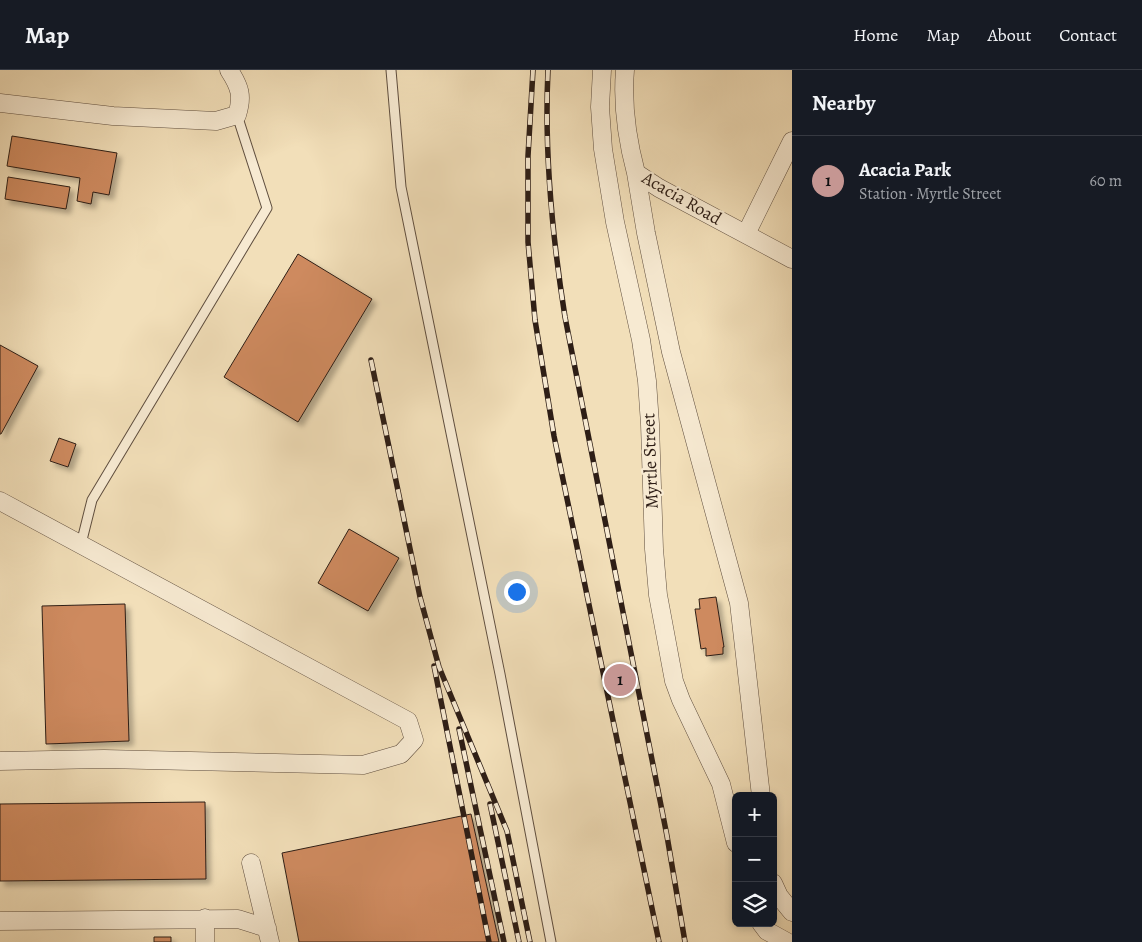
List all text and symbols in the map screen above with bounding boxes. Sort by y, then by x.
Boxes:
text: Map [25,19,69,51]
text: Home [853,23,898,47]
text: Map [926,23,959,47]
text: About [987,23,1031,47]
text: Contact [1059,23,1117,47]
text: Nearby [812,89,875,117]
text: Acacia Park [859,157,951,183]
street label: Acacia Road [637,165,726,231]
text: 1 [825,170,831,192]
text: 60 m [1090,170,1122,192]
text: Station · Myrtle Street [859,183,1002,205]
street label: Myrtle Street [636,413,664,509]
your location [504,579,530,605]
pin: 1 [604,661,636,699]
map controls [732,792,777,927]
button: + [732,792,777,837]
button: − [732,837,777,882]
button: layers [732,882,777,927]

